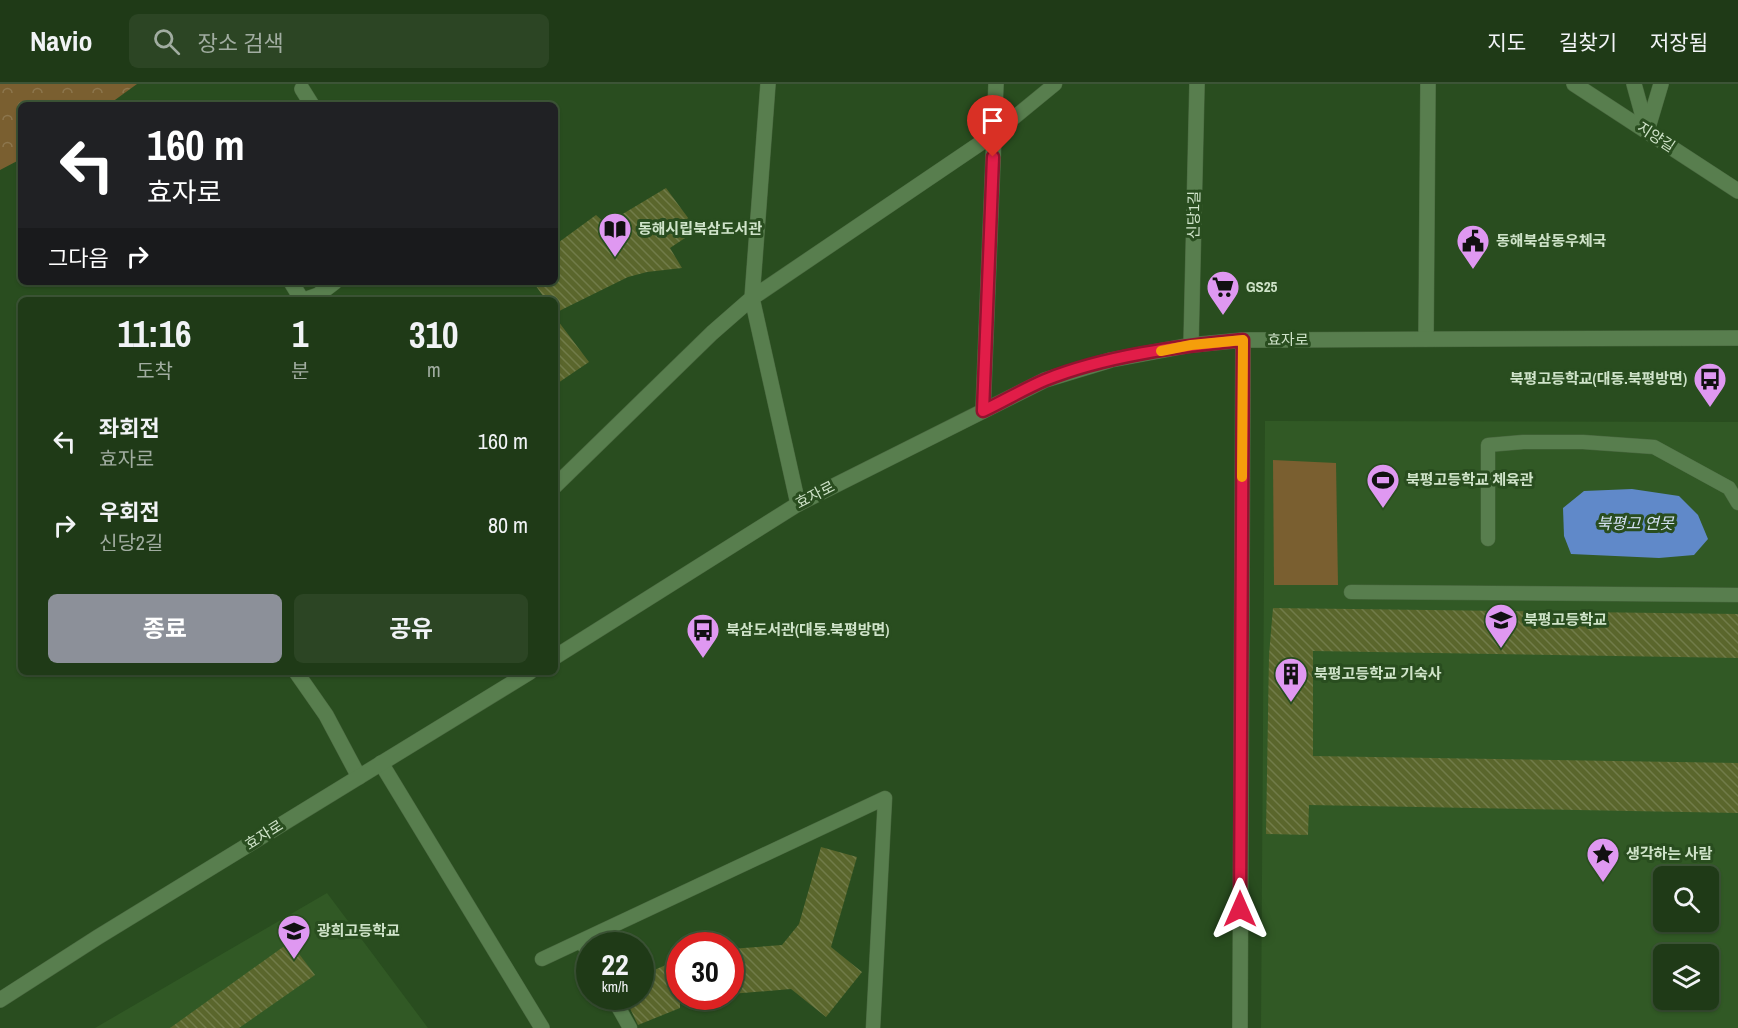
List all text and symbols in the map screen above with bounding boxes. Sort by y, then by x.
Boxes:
search box [129,14,549,68]
text: Navio [30,22,93,60]
icon: search [150,25,183,58]
text: 장소 검색 [198,28,284,58]
text: 지도 [1487,28,1526,57]
text: 길찾기 [1559,28,1617,57]
text: 저장됨 [1650,28,1708,57]
pin [967,95,1018,157]
icon: arrive [976,104,1009,137]
street label: 지양길 [1633,116,1679,157]
text: 160 m [147,117,245,173]
icon: left [48,126,126,204]
text: 효자로 [147,174,222,210]
street label: 신당1길 [1183,191,1204,239]
library icon: 동해시립북삼도서관 [597,211,633,258]
place label: 동해시립북삼도서관 [638,218,762,239]
public building icon: 동해북삼동우체국 [1455,223,1491,270]
place label: 동해북삼동우체국 [1496,230,1607,251]
icon: right [121,240,154,273]
text: 그다음 [48,243,109,273]
supermarket icon: GS25 [1205,269,1241,316]
place label: GS25 [1246,276,1278,297]
text: 11:16 [118,310,191,358]
text: 1 [292,310,309,358]
text: 310 [409,311,458,359]
street label: 효자로 [1267,329,1309,350]
text: m [427,356,441,383]
text: 도착 [136,357,173,384]
text: 분 [291,357,310,384]
bus stop icon: 북평고등학교(대동.북평방면) [1692,361,1728,408]
place label: 북평고등학교(대동.북평방면) [1510,368,1687,389]
text: 좌회전 [99,413,160,443]
icon: left [48,425,81,458]
text: 160 m [478,426,528,456]
text: 효자로 [99,445,154,472]
sports icon: 북평고등학교 체육관 [1365,462,1401,509]
place label: 북평고등학교 체육관 [1406,469,1534,490]
street label: 효자로 [792,476,838,513]
text: 우회전 [99,497,160,527]
icon: right [48,509,81,542]
text: 80 m [488,510,528,540]
water label: 북평고 연못 [1596,512,1675,534]
text: 신당2길 [99,529,163,556]
button: 종료 [48,594,282,663]
button: 공유 [294,594,528,663]
school or university icon: 북평고등학교 [1483,602,1519,649]
place label: 북평고등학교 [1524,609,1607,630]
bus stop icon: 북삼도서관(대동.북평방면) [685,612,721,659]
place label: 북삼도서관(대동.북평방면) [726,619,889,640]
building icon: 북평고등학교 기숙사 [1273,656,1309,703]
place label: 북평고등학교 기숙사 [1314,663,1442,684]
street label: 효자로 [241,815,287,854]
place icon: 생각하는 사람 [1585,836,1621,883]
place label: 생각하는 사람 [1626,843,1712,864]
map controls [1653,866,1719,1010]
button: search [1653,866,1719,932]
position arrow [1208,877,1272,941]
school or university icon: 광희고등학교 [276,913,312,960]
place label: 광희고등학교 [317,920,400,941]
speed limit sign: 30 [666,932,744,1010]
text: 22 [601,944,629,984]
button: layers [1653,944,1719,1010]
text: km/h [602,976,628,997]

